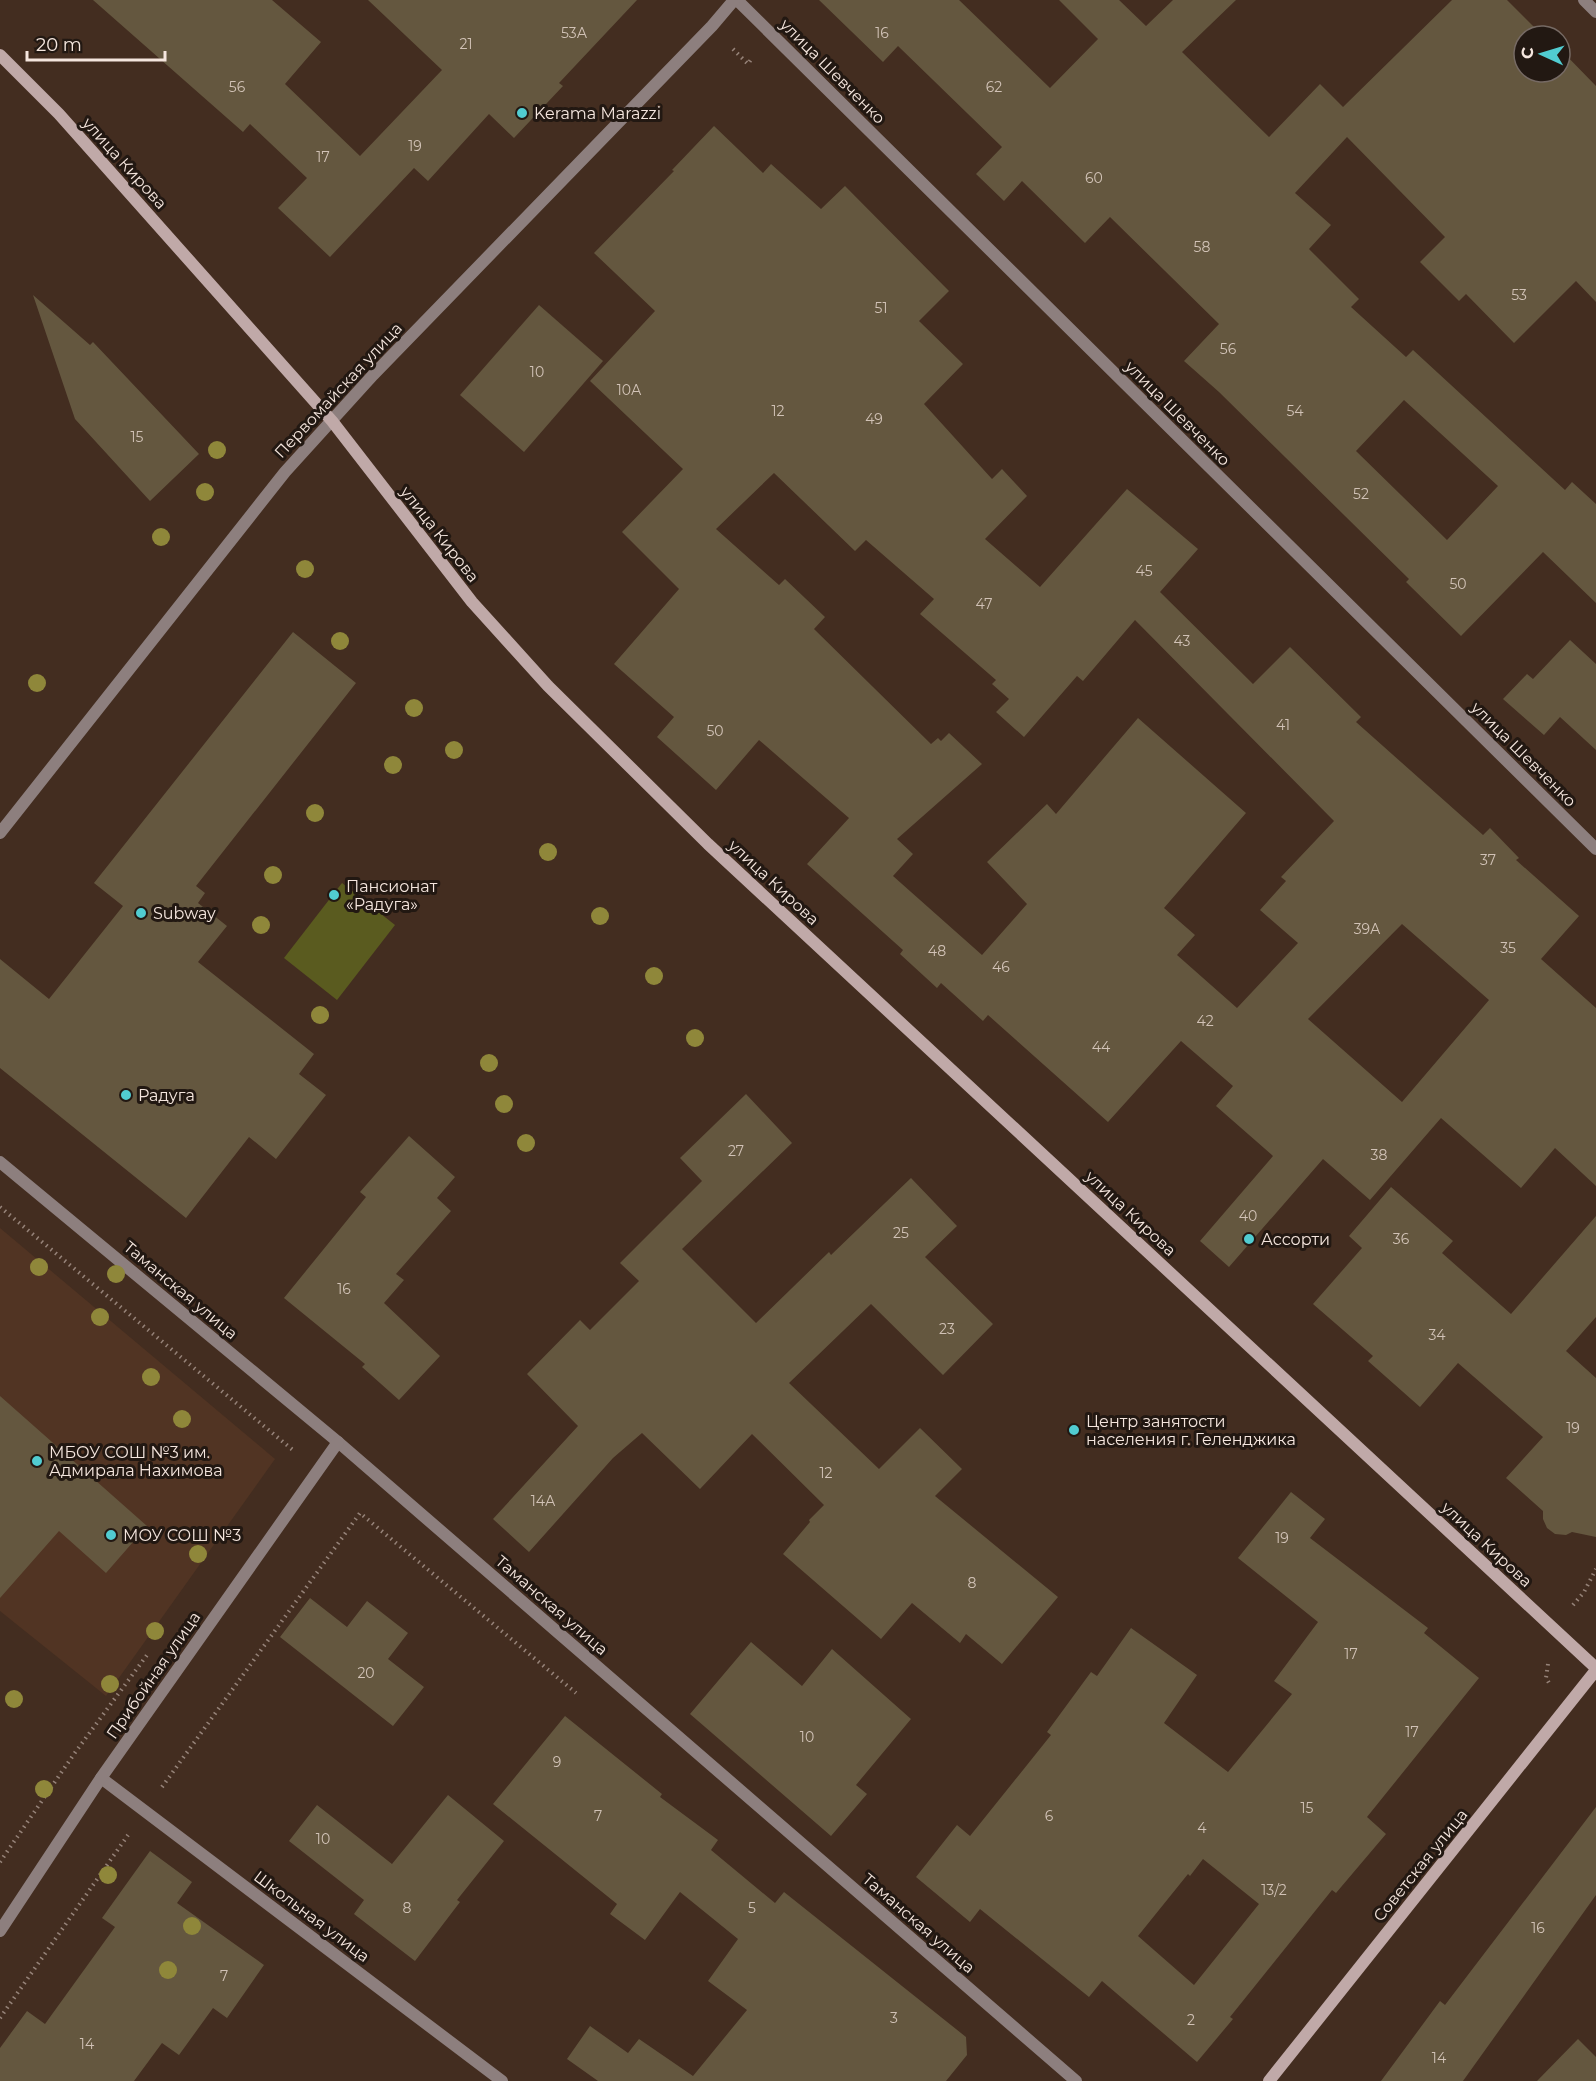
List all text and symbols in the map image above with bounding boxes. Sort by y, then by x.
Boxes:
street label: улица Шевченко [775,14,889,128]
scale bar [27,24,165,62]
house number: 53А [561,24,588,42]
house number: 16 [875,24,889,42]
north arrow [1512,24,1572,84]
text: 20 m [36,34,82,56]
house number: 21 [459,35,473,53]
text: С [1518,46,1537,59]
house number: 56 [229,78,246,96]
house number: 62 [986,78,1002,96]
place label: Kerama Marazzi [534,104,661,123]
marker: Kerama Marazzi [515,106,529,120]
street label: улица Кирова [78,113,171,213]
house number: 19 [408,137,422,155]
house number: 17 [316,148,330,166]
house number: 60 [1085,169,1103,187]
house number: 58 [1194,238,1210,256]
house number: 53 [1511,286,1527,304]
house number: 51 [875,299,887,317]
street label: Первомайская улица [271,319,406,462]
house number: 56 [1220,340,1237,358]
street label: улица Шевченко [1120,356,1234,470]
house number: 10 [530,363,544,381]
house number: 10А [617,381,642,399]
house number: 12 [771,402,785,420]
house number: 54 [1286,402,1304,420]
house number: 49 [865,410,883,428]
house number: 15 [131,428,144,446]
street label: улица Кирова [396,482,483,586]
house number: 52 [1353,485,1369,503]
house number: 45 [1135,562,1153,580]
house number: 50 [1449,575,1467,593]
house number: 47 [976,595,992,613]
house number: 43 [1174,632,1191,650]
street label: улица Шевченко [1466,697,1580,811]
house number: 41 [1276,716,1290,734]
house number: 50 [706,722,724,740]
street label: улица Кирова [724,835,823,929]
house number: 37 [1480,851,1496,869]
place label: Пансионат «Радуга» [346,877,438,914]
marker: Пансионат «Радуга» [327,888,341,902]
place label: Subway [153,904,216,923]
marker: Subway [134,906,148,920]
house number: 39А [1354,920,1381,938]
house number: 35 [1500,939,1516,957]
house number: 48 [928,942,946,960]
house number: 46 [992,958,1010,976]
house number: 42 [1196,1012,1214,1030]
house number: 44 [1092,1038,1111,1056]
place label: Радуга [138,1086,195,1105]
marker: Радуга [119,1088,133,1102]
house number: 27 [728,1142,744,1160]
house number: 38 [1371,1146,1387,1164]
street label: улица Кирова [1081,1166,1180,1260]
house number: 40 [1239,1207,1257,1225]
house number: 25 [893,1224,909,1242]
place label: Ассорти [1261,1230,1330,1249]
house number: 36 [1393,1230,1410,1248]
marker: Ассорти [1242,1232,1256,1246]
street label: Таманская улица [120,1237,241,1343]
house number: 16 [337,1280,351,1298]
house number: 23 [939,1320,955,1338]
house number: 34 [1428,1326,1446,1344]
place label: Центр занятости населения г. Геленджика [1086,1412,1296,1449]
house number: 19 [1566,1419,1580,1437]
marker: Центр занятости населения г. Геленджика [1067,1423,1081,1437]
place label: МБОУ СОШ №3 им. Адмирала Нахимова [49,1443,223,1480]
marker: МБОУ СОШ №3 им. Адмирала Нахимова [30,1454,44,1468]
house number: 12 [819,1464,833,1482]
house number: 14А [531,1492,556,1510]
street label: улица Кирова [1437,1497,1536,1591]
place label: МОУ СОШ №3 [123,1526,241,1545]
marker: МОУ СОШ №3 [104,1528,118,1542]
house number: 19 [1275,1529,1289,1547]
street label: Таманская улица [492,1552,612,1659]
house number: 8 [968,1574,977,1592]
street label: Прибойная улица [102,1608,204,1743]
house number: 17 [1344,1645,1358,1663]
house number: 20 [357,1664,375,1682]
house number: 17 [1405,1723,1419,1741]
house number: 10 [800,1728,814,1746]
house number: 9 [553,1753,561,1771]
house number: 15 [1301,1799,1314,1817]
street label: Советская улица [1369,1805,1472,1925]
house number: 7 [594,1807,602,1825]
house number: 6 [1045,1807,1054,1825]
house number: 4 [1197,1819,1207,1837]
house number: 10 [316,1830,330,1848]
street label: Школьная улица [250,1867,373,1966]
street label: Таманская улица [859,1870,979,1977]
house number: 13/2 [1261,1881,1287,1899]
house number: 8 [403,1899,412,1917]
house number: 5 [748,1899,756,1917]
house number: 16 [1531,1919,1545,1937]
house number: 7 [220,1967,228,1985]
house number: 3 [890,2009,898,2027]
house number: 2 [1187,2011,1195,2029]
house number: 14 [80,2035,95,2053]
house number: 14 [1432,2049,1447,2067]

